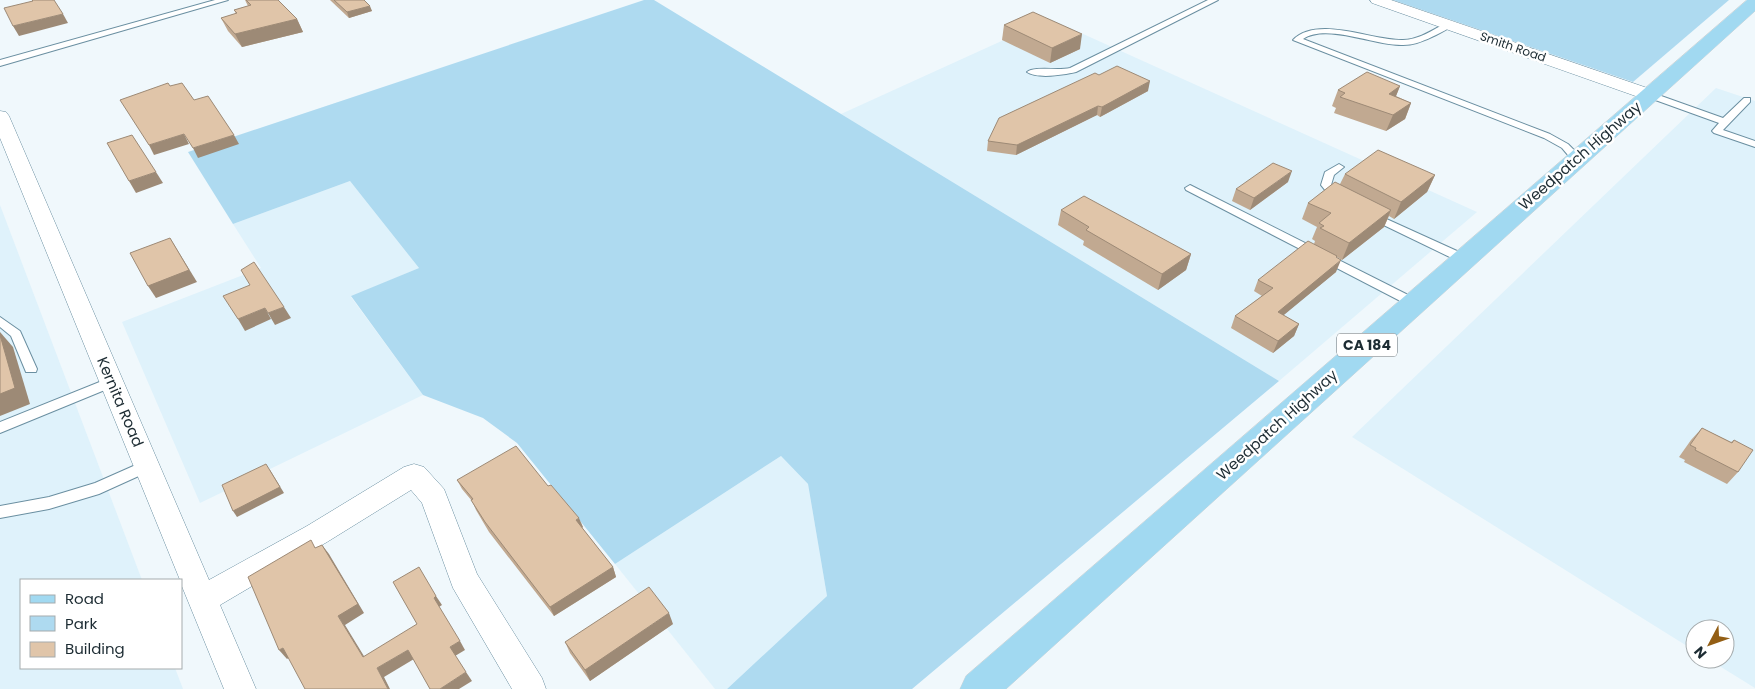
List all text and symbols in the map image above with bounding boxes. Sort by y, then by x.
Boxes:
street label: Smith Road [1478,27,1548,66]
street label: Weedpatch Highway [1514,96,1646,215]
road number: CA 184 [1337,334,1397,356]
street label: Kernita Road [92,354,149,450]
street label: Weedpatch Highway [1211,364,1342,485]
legend [20,579,182,669]
text: Road [65,588,104,609]
text: Park [65,613,97,634]
north arrow [1685,619,1735,669]
text: Building [65,638,125,659]
text: N [1689,642,1711,663]

